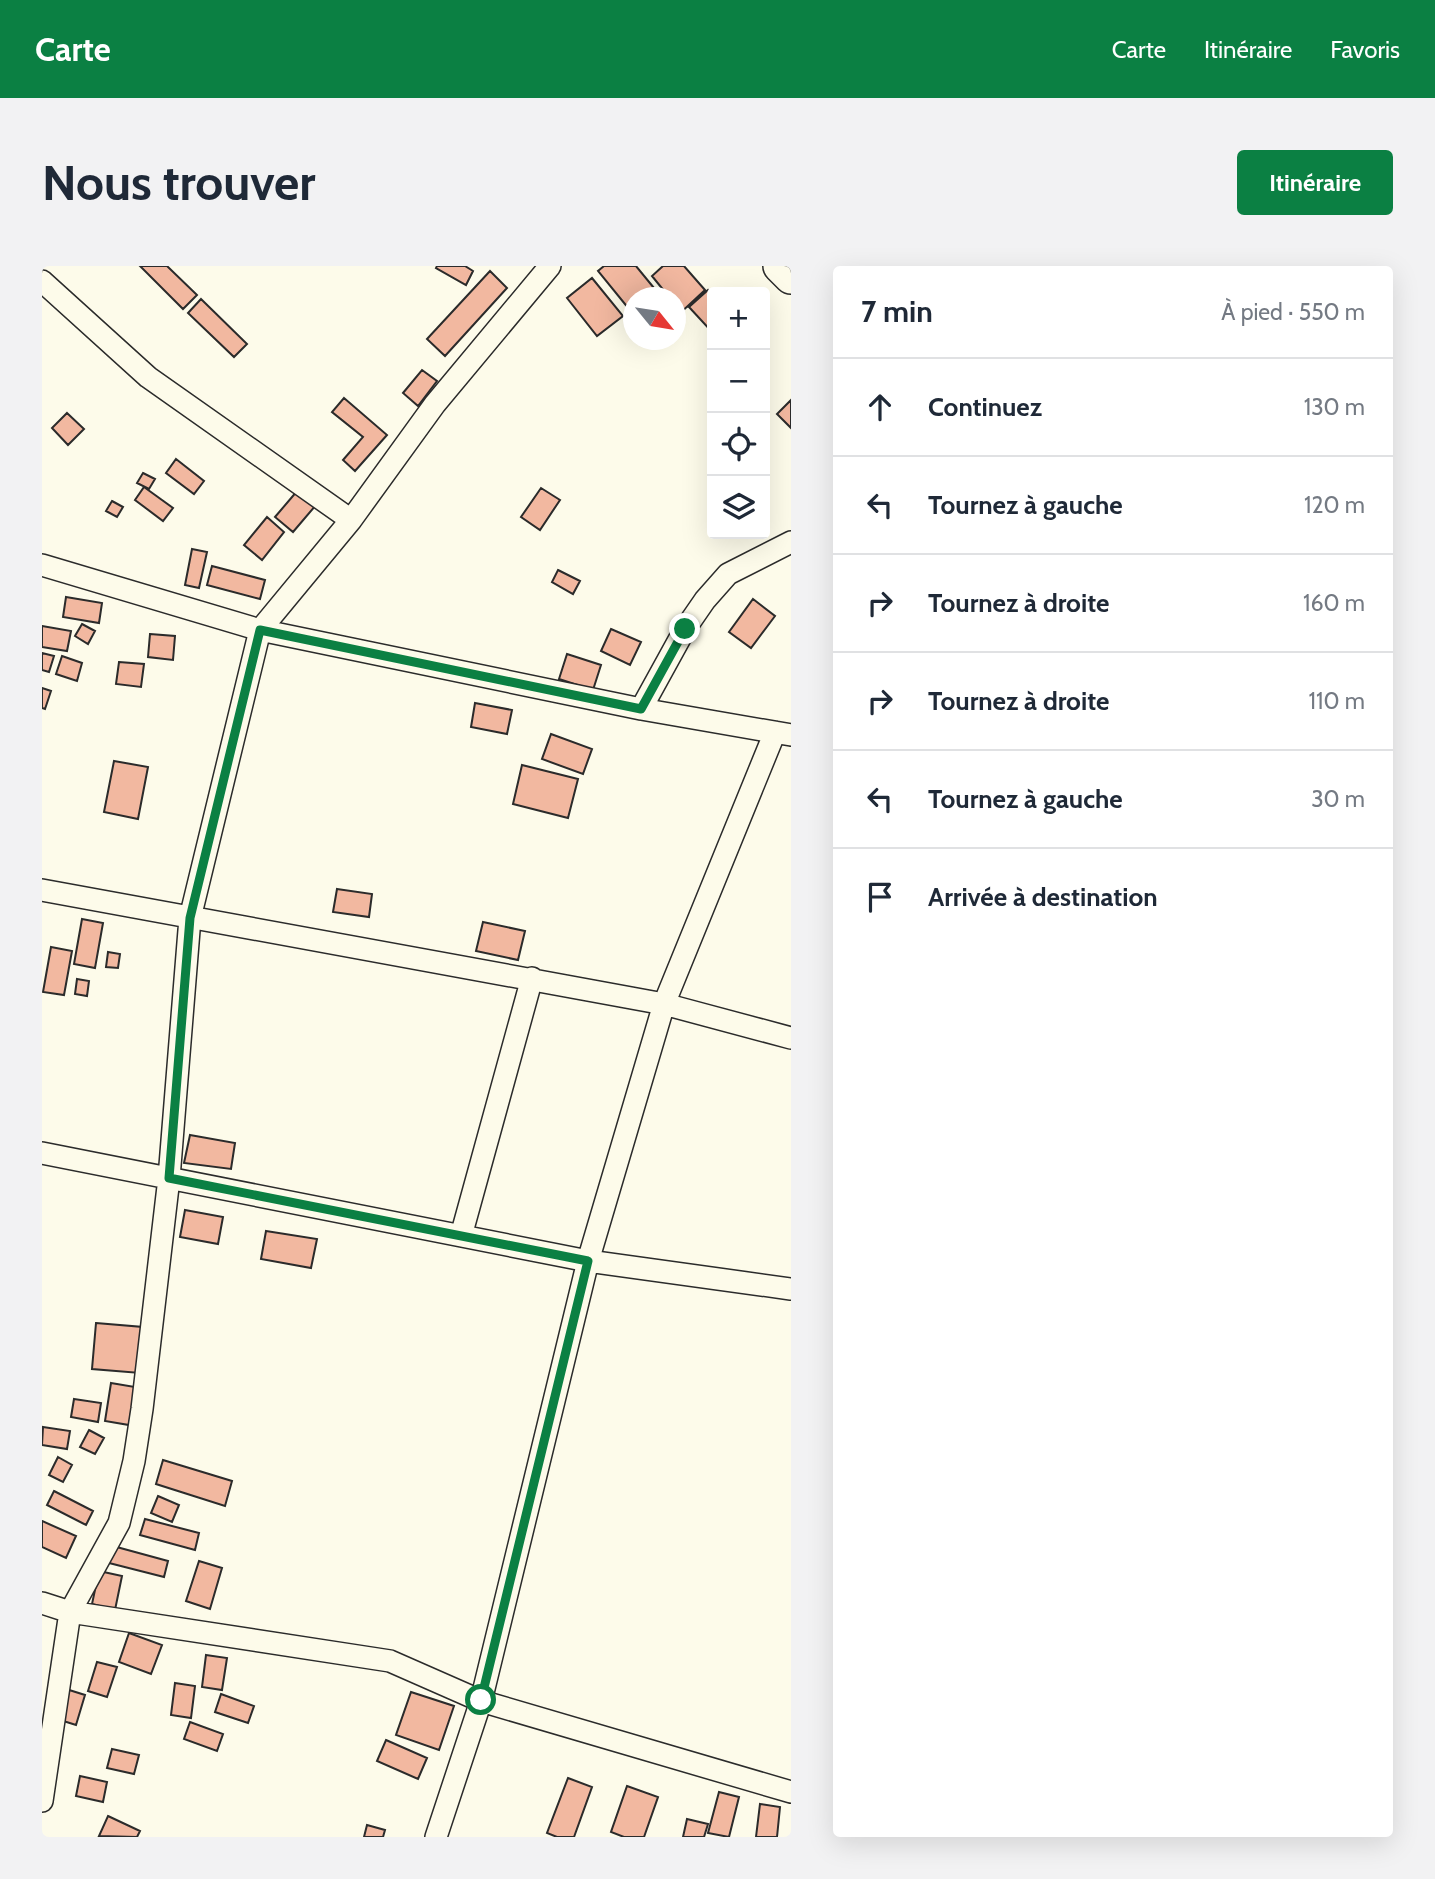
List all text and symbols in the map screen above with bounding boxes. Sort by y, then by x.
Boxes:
text: Carte [35,29,111,69]
text: Carte [1112,35,1166,64]
text: Itinéraire [1204,35,1292,64]
text: Favoris [1330,35,1400,64]
button: Itinéraire [1237,150,1393,215]
text: Nous trouver [42,153,316,212]
north arrow [623,287,686,350]
map controls [707,287,770,539]
button: + [707,287,770,350]
text: 7 min [861,293,933,330]
text: À pied · 550 m [1221,298,1365,326]
button: − [707,350,770,413]
icon: ahead [861,388,899,426]
text: Continuez [928,391,1042,423]
text: 130 m [1304,393,1365,421]
button: locate [707,413,770,476]
button: layers [707,476,770,539]
icon: left [861,486,899,524]
text: Tournez à gauche [928,489,1123,521]
text: 120 m [1304,491,1365,519]
icon: right [861,584,899,622]
text: Tournez à droite [928,587,1110,619]
text: 160 m [1303,589,1365,617]
route end [669,613,700,644]
icon: right [861,682,899,720]
text: Tournez à droite [928,685,1110,717]
text: 110 m [1309,687,1365,715]
icon: left [861,780,899,818]
text: Tournez à gauche [928,783,1123,815]
text: 30 m [1311,785,1365,813]
icon: arrive [861,878,899,916]
text: Arrivée à destination [928,881,1158,913]
route start [465,1684,496,1715]

